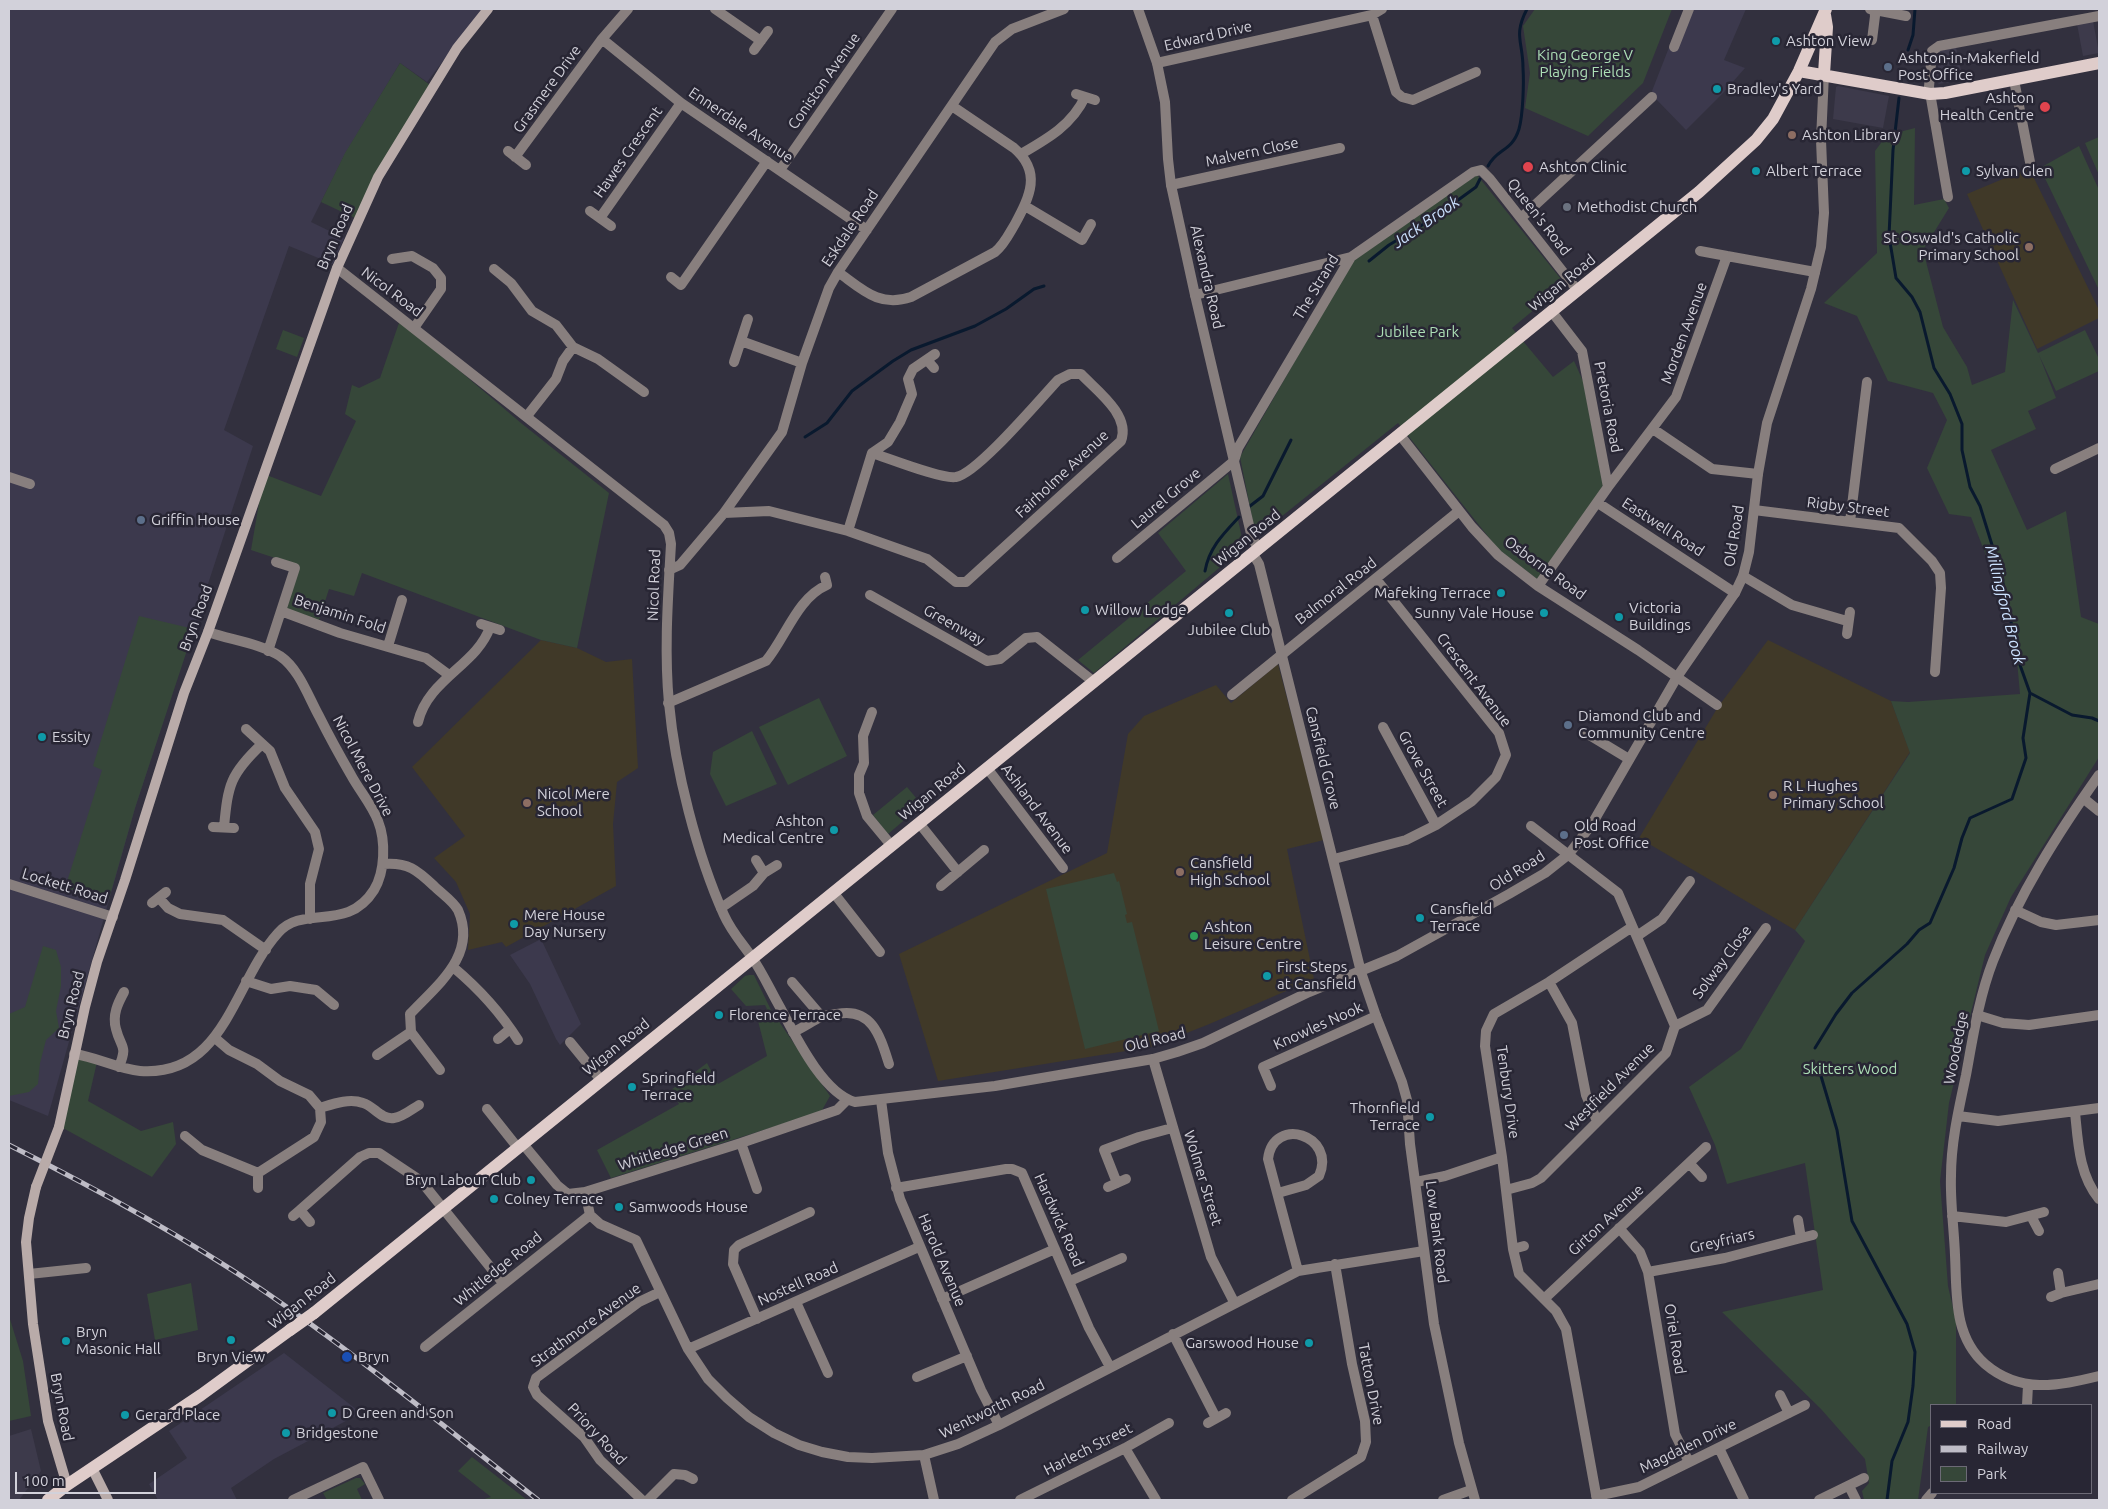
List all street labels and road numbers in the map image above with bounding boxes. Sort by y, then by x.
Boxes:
street label: Edward Drive [1162,17,1254,55]
street label: Coniston Avenue [784,29,864,133]
street label: Grasmere Drive [509,42,585,136]
street label: Ennerdale Avenue [685,83,797,167]
street label: Hawes Crescent [590,103,666,201]
street label: Malvern Close [1204,133,1300,171]
street label: Queen's Road [1503,175,1575,259]
street label: Eskdale Road [818,186,882,270]
street label: Bryn Road [313,202,357,272]
street label: Alexandra Road [1186,223,1228,331]
street label: The Strand [1289,251,1343,323]
street label: Wigan Road [1525,251,1599,315]
street label: Nicol Road [358,263,426,321]
street label: Morden Avenue [1657,280,1711,386]
street label: Pretoria Road [1590,360,1626,454]
street label: Fairholme Avenue [1012,426,1112,522]
street label: Laurel Grove [1128,464,1204,532]
street label: Rigby Street [1806,493,1890,521]
street label: Eastwell Road [1619,494,1707,560]
street label: Old Road [1720,504,1748,568]
street label: Wigan Road [1210,506,1284,570]
street label: Osborne Road [1501,532,1589,604]
street label: Nicol Road [644,549,664,621]
street label: Balmoral Road [1292,554,1380,628]
street label: Bryn Road [176,582,216,654]
street label: Benjamin Fold [292,591,388,637]
street label: Greenway [920,601,988,649]
street label: Crescent Avenue [1433,629,1515,731]
street label: Cansfield Grove [1301,705,1345,811]
street label: Nicol Mere Drive [329,713,397,819]
street label: Grove Street [1394,727,1452,811]
street label: Wigan Road [895,760,969,824]
street label: Ashland Avenue [997,760,1077,858]
street label: Old Road [1486,847,1548,895]
street label: Lockett Road [20,864,110,908]
street label: Solway Close [1689,922,1755,1002]
street label: Bryn Road [54,969,88,1041]
street label: Knowles Nook [1270,998,1366,1054]
street label: Woodedge [1940,1010,1972,1086]
street label: Wigan Road [579,1015,653,1079]
street label: Old Road [1123,1024,1187,1056]
street label: Westfield Avenue [1562,1039,1658,1135]
street label: Tenbury Drive [1493,1044,1523,1140]
street label: Whitledge Green [616,1124,730,1174]
street label: Wolmer Street [1180,1128,1226,1228]
street label: Hardwick Road [1030,1170,1088,1270]
street label: Low Bank Road [1422,1180,1452,1284]
street label: Girton Avenue [1565,1181,1647,1259]
street label: Harold Avenue [914,1211,970,1309]
street label: Greyfriars [1688,1225,1756,1257]
street label: Whitledge Road [450,1228,546,1310]
street label: Nostell Road [755,1258,841,1310]
street label: Wigan Road [265,1269,339,1333]
street label: Strathmore Avenue [528,1279,644,1371]
street label: Oriel Road [1661,1302,1689,1376]
street label: Tatton Drive [1354,1341,1388,1427]
street label: Bryn Road [47,1371,77,1443]
street label: Wentworth Road [936,1376,1048,1442]
street label: Priory Road [564,1399,630,1469]
street label: Magdalen Drive [1637,1415,1739,1477]
street label: Harlech Street [1041,1419,1135,1479]

